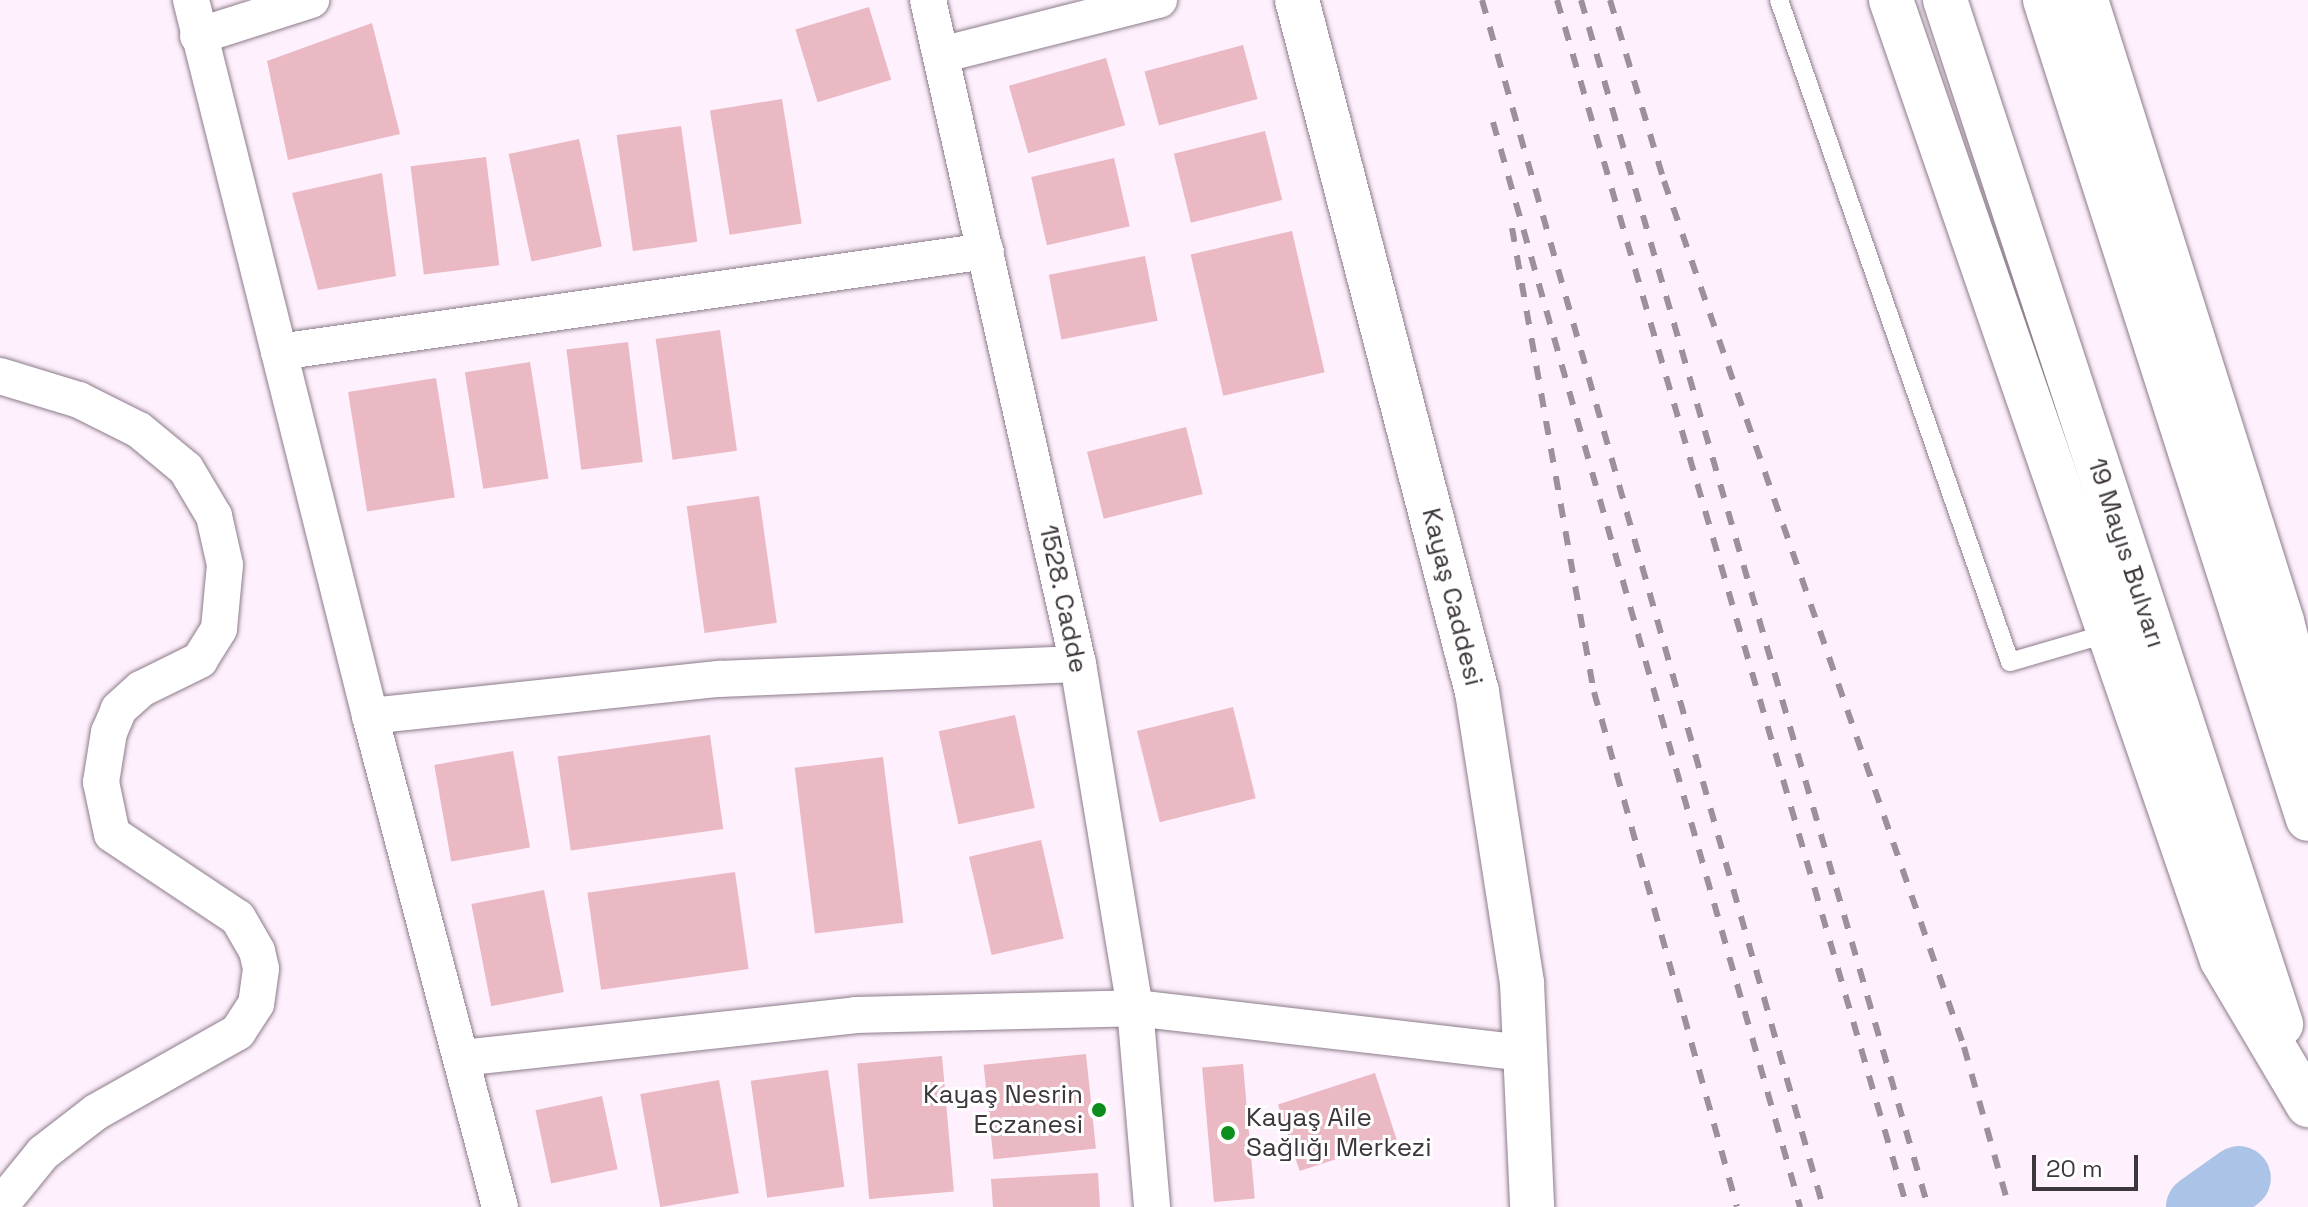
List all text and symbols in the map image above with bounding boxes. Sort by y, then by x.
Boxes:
street label: 19 Mayıs Bulvarı [2081,454,2171,652]
street label: Kayaş Caddesi [1415,505,1489,689]
street label: 1528. Cadde [1032,522,1094,676]
place label: Kayaş Nesrin Eczanesi [923,1079,1083,1140]
marker: Kayaş Nesrin Eczanesi [1090,1101,1108,1119]
place label: Kayaş Aile Sağlığı Merkezi [1246,1102,1432,1164]
marker: Kayaş Aile Sağlığı Merkezi [1217,1122,1239,1144]
scale bar [2036,1139,2142,1189]
text: 20 m [2046,1153,2103,1184]

